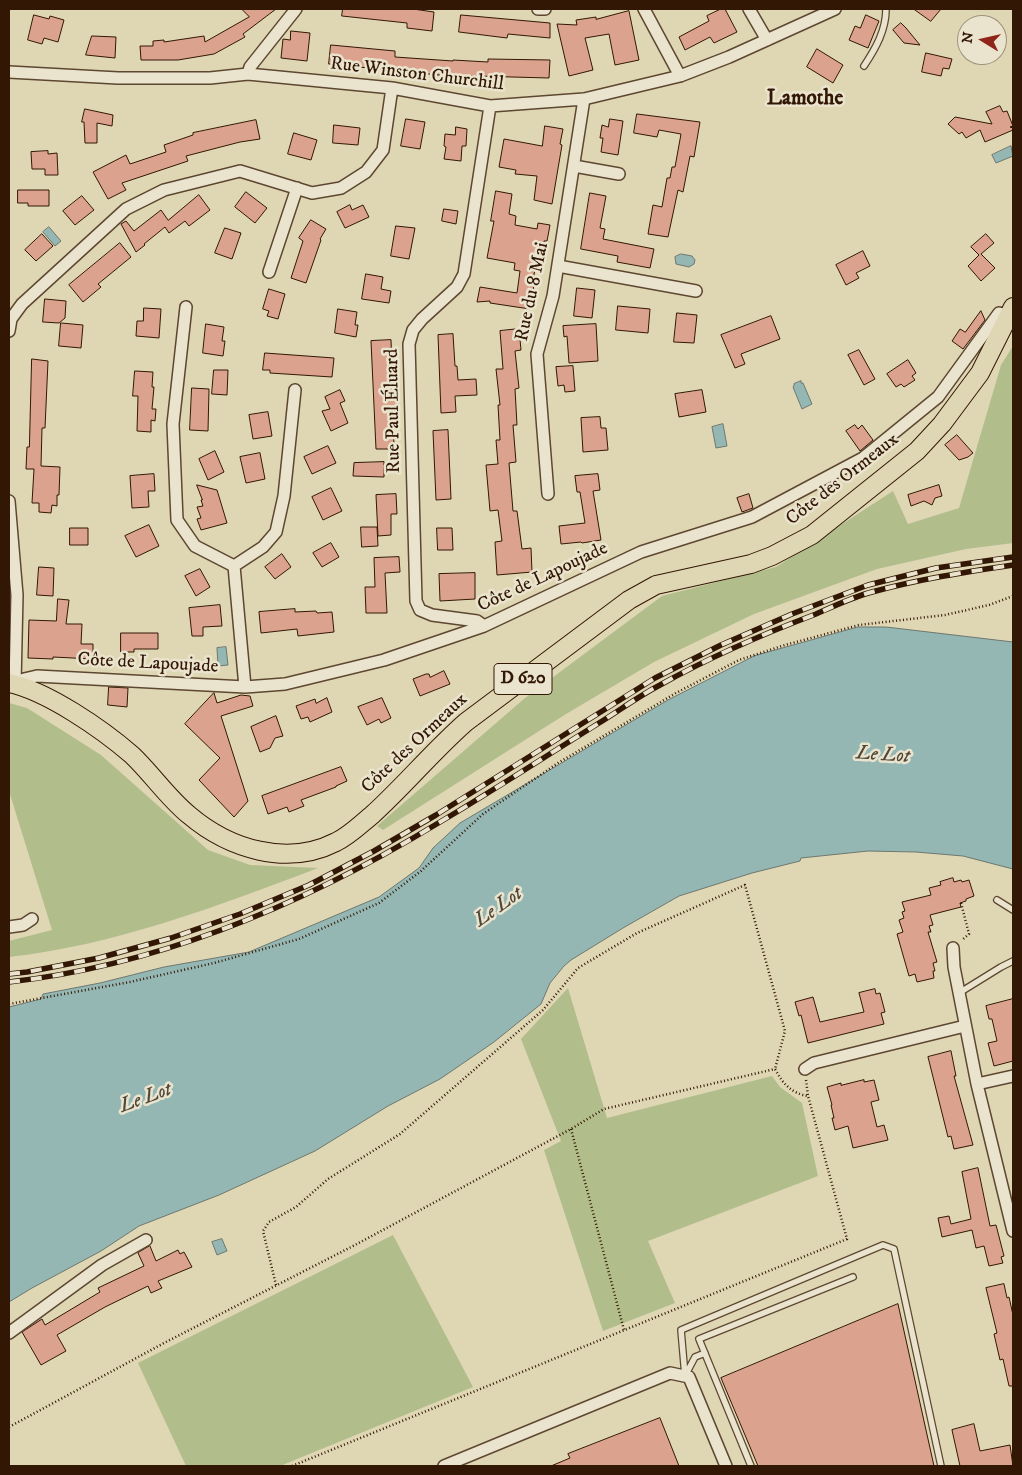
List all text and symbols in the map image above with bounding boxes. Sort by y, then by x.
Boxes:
north arrow [957,15,1007,65]
text: N [958,31,978,45]
street label: Rue Winston Churchill [329,53,505,97]
district label: Lamothe [767,87,843,113]
street label: Rue du 8 Mai [511,241,555,343]
street label: Rue Paul Éluard [382,348,406,474]
street label: Côte des Ormeaux [782,429,904,531]
street label: Côte de Lapoujade [474,538,612,618]
street label: Côte de Lapoujade [77,649,219,679]
road number: D 620 [494,664,552,694]
street label: Côte des Ormeaux [357,689,473,799]
water label: Le Lot [856,742,910,770]
water label: Le Lot [470,883,528,933]
water label: Le Lot [117,1079,175,1119]

